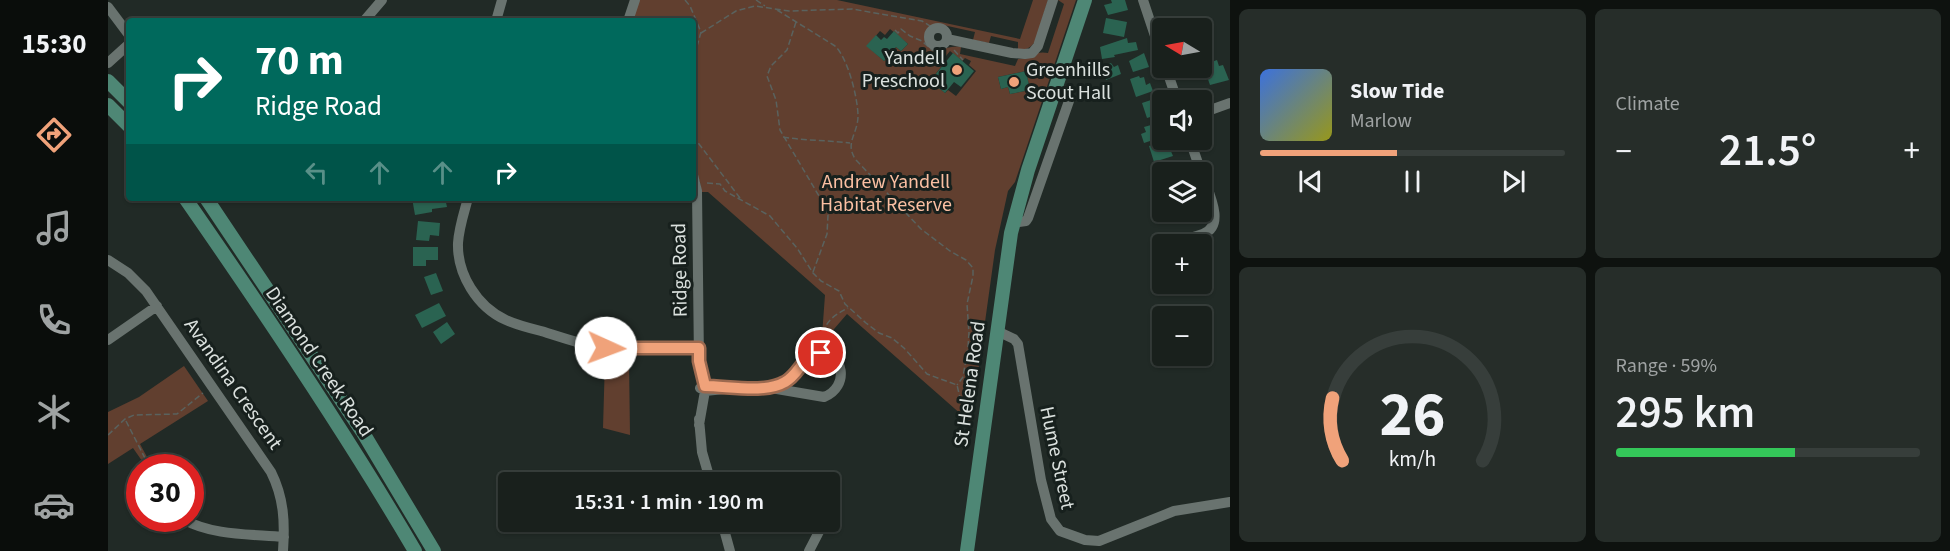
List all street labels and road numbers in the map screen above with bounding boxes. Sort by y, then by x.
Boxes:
street label: Ridge Road [665,223,695,317]
street label: Diamond Creek Road [258,281,380,443]
street label: Avandina Crescent [177,313,289,455]
street label: St Helena Road [947,319,993,449]
street label: Hume Street [1032,404,1082,512]

